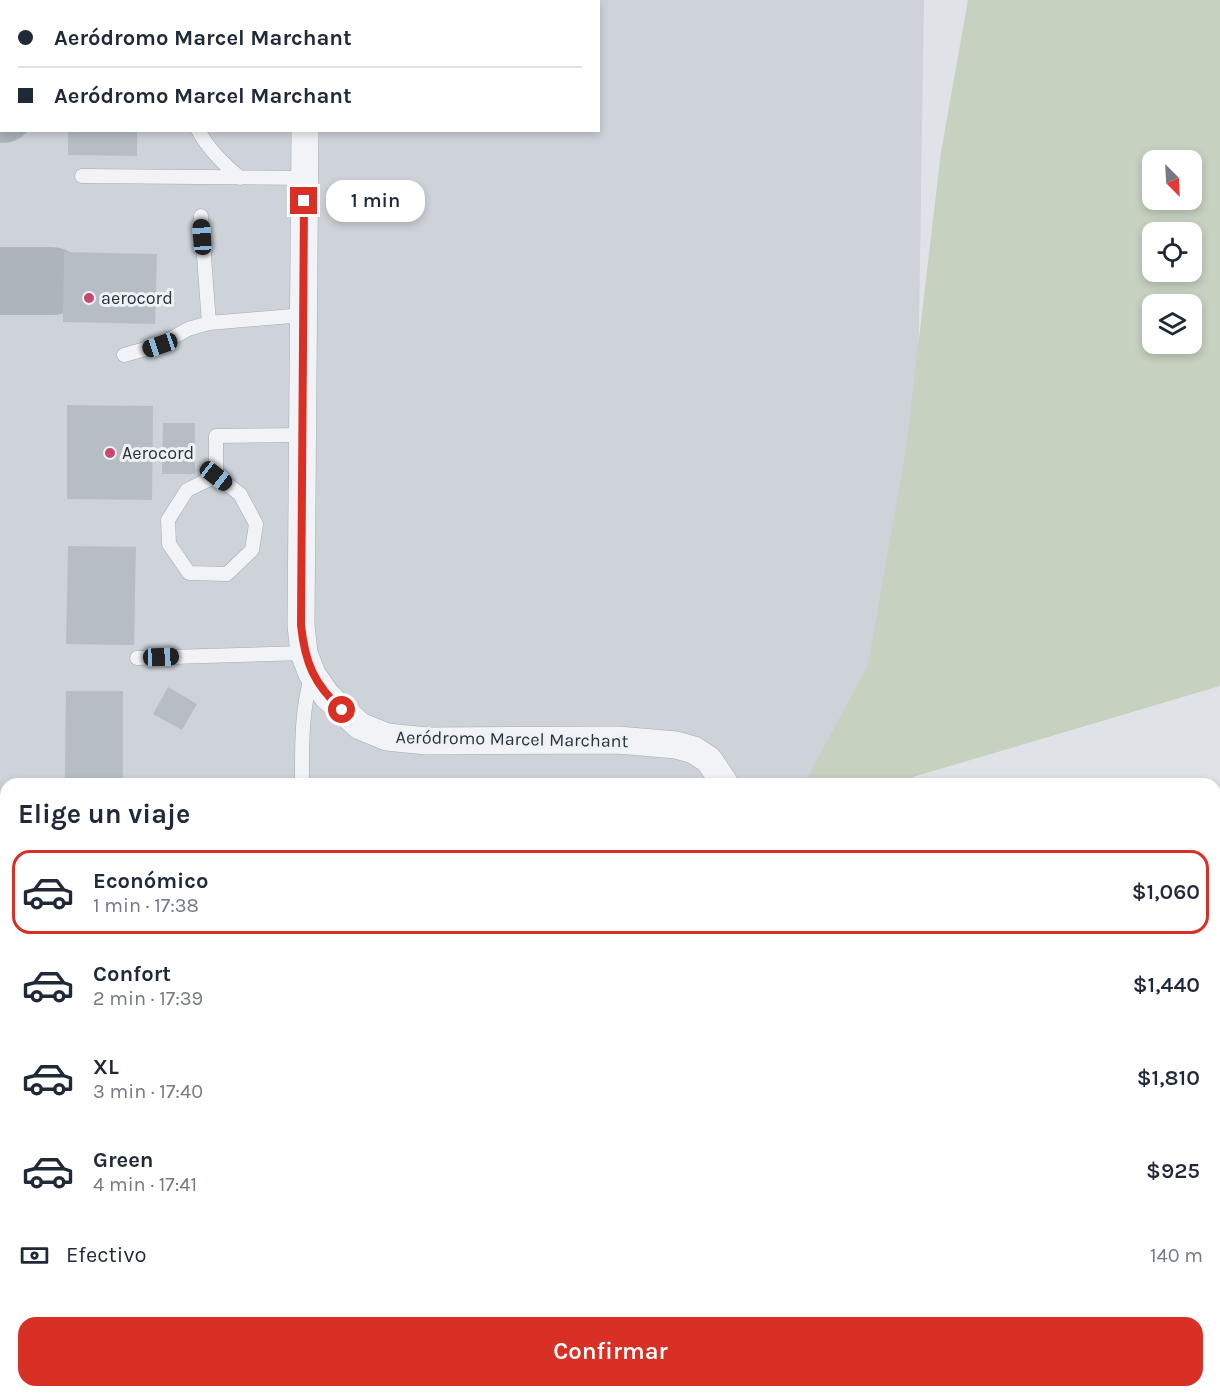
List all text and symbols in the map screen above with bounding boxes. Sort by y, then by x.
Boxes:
text: Aeródromo Marcel Marchant [54,25,352,51]
text: Aeródromo Marcel Marchant [54,83,352,109]
north arrow [1142,150,1202,210]
map controls [1142,150,1202,354]
callout: 1 min [325,180,424,222]
route end [290,187,317,214]
text: 1 min [351,189,400,212]
car [192,218,212,256]
button: locate [1142,222,1202,282]
place label: aerocord [101,287,173,309]
marker: aerocord [82,291,96,305]
button: layers [1142,294,1202,354]
car [140,331,180,359]
place label: Aerocord [122,442,194,464]
marker: Aerocord [103,446,117,460]
car [196,458,236,494]
car [143,647,179,667]
route start [328,696,355,723]
street label: Aeródromo Marcel Marchant [395,726,629,752]
text: Elige un viaje [18,798,190,830]
icon: car [21,865,75,919]
text: Económico [93,868,208,894]
text: $1,060 [1132,879,1200,905]
text: 1 min · 17:38 [93,894,199,917]
icon: car [21,958,75,1012]
text: Confort [93,961,171,987]
text: $1,440 [1133,972,1200,998]
text: 2 min · 17:39 [93,987,203,1010]
icon: car [21,1051,75,1105]
text: XL [93,1054,119,1080]
text: $1,810 [1137,1065,1200,1091]
text: 3 min · 17:40 [93,1080,203,1103]
icon: car [21,1144,75,1198]
text: Green [93,1147,154,1173]
text: $925 [1146,1158,1200,1184]
text: 4 min · 17:41 [93,1173,197,1196]
icon: cash [18,1239,51,1272]
text: Efectivo [66,1242,146,1268]
text: 140 m [1150,1244,1203,1267]
button: Confirmar [18,1317,1203,1386]

